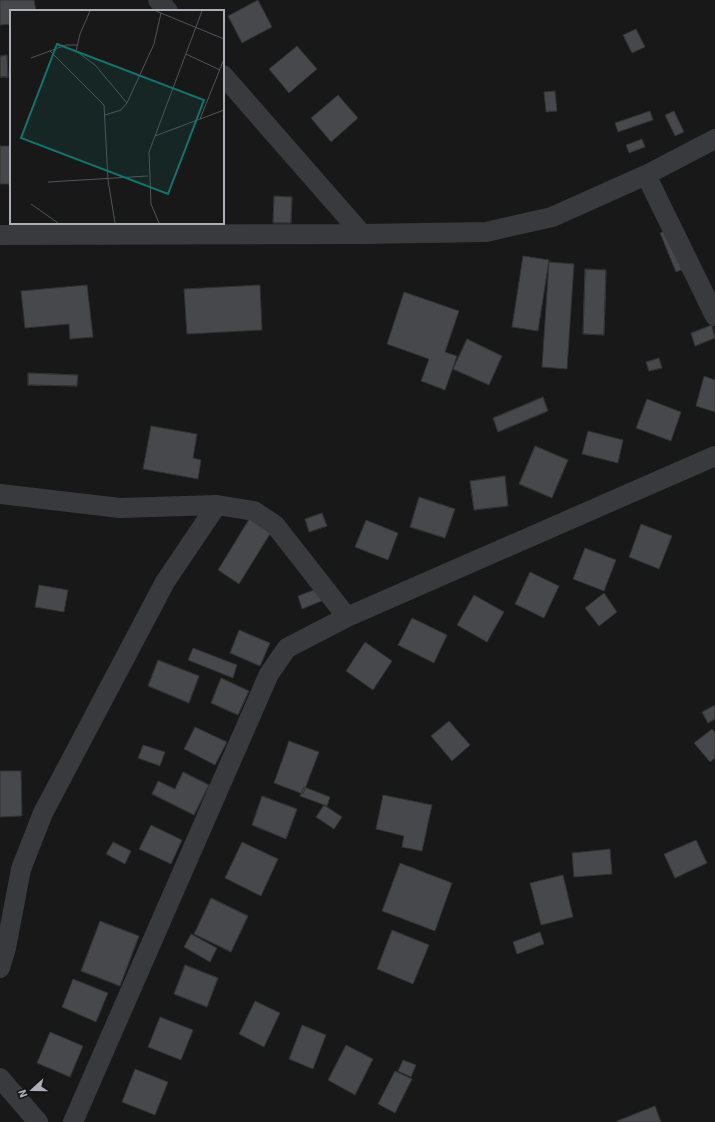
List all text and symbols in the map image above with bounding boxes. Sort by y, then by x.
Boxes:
inset map [10,10,224,224]
north arrow [12,1070,52,1110]
text: N [16,1088,31,1099]

